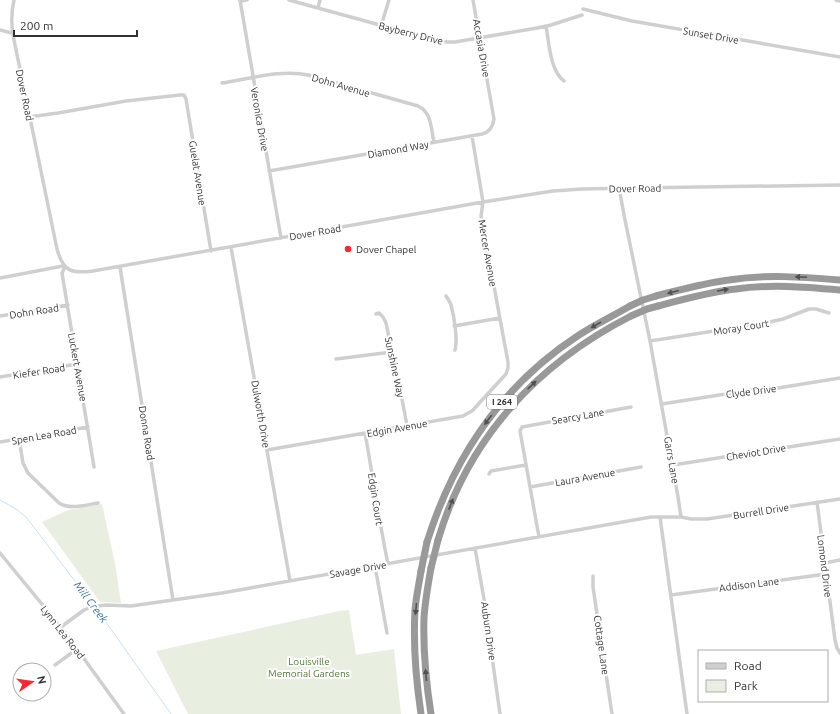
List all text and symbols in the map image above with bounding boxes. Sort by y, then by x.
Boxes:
scale bar [14,12,137,38]
street label: Accasia Drive [471,18,492,78]
text: 200 m [20,19,53,32]
street label: Bayberry Drive [377,20,444,47]
street label: Sunset Drive [682,25,740,46]
street label: Dover Road [14,68,35,122]
street label: Dohn Avenue [310,72,371,99]
street label: Veronica Drive [248,86,271,152]
street label: Diamond Way [367,139,430,160]
street label: Guelat Avenue [187,140,208,206]
street label: Dover Road [609,183,661,194]
street label: Mercer Avenue [476,219,499,287]
street label: Dover Road [288,223,342,242]
marker: Dover Chapel [343,244,353,254]
place label: Dover Chapel [356,244,417,255]
one-way arrow [795,274,807,281]
one-way arrow [717,287,729,293]
one-way arrow [666,289,679,295]
street label: Dohn Road [9,302,60,321]
street label: Moray Court [713,318,770,337]
one-way arrow [591,321,601,329]
street label: Luckert Avenue [66,332,89,402]
street label: Sunshine Way [383,336,406,399]
street label: Kiefer Road [12,362,66,381]
street label: Dulworth Drive [249,379,272,449]
one-way arrow [526,381,537,390]
street label: Clyde Drive [725,383,777,400]
road number: I 264 [487,395,517,409]
street label: Donna Road [137,405,156,461]
street label: Searcy Lane [551,406,605,427]
one-way arrow [484,414,493,425]
street label: Edgin Avenue [366,418,428,439]
street label: Spen Lea Road [11,424,78,447]
street label: Garrs Lane [662,436,681,484]
street label: Cheviot Drive [725,442,787,463]
street label: Laura Avenue [554,467,616,488]
street label: Edgin Court [366,472,385,526]
one-way arrow [449,497,455,509]
street label: Burrell Drive [732,502,790,521]
street label: Lomond Drive [815,534,834,598]
street label: Savage Drive [329,559,387,580]
street label: Addison Lane [718,575,780,594]
water label: Mill Creek [72,579,111,625]
street label: Auburn Drive [479,601,498,661]
street label: Lynn Lea Road [38,603,87,661]
one-way arrow [412,603,419,615]
street label: Cottage Lane [592,615,611,676]
legend [698,650,828,702]
park label: Louisville Memorial Gardens [268,656,350,679]
text: Road [734,659,762,672]
north arrow [12,662,52,702]
one-way arrow [422,669,429,681]
text: N [35,674,49,685]
text: Park [734,679,758,692]

